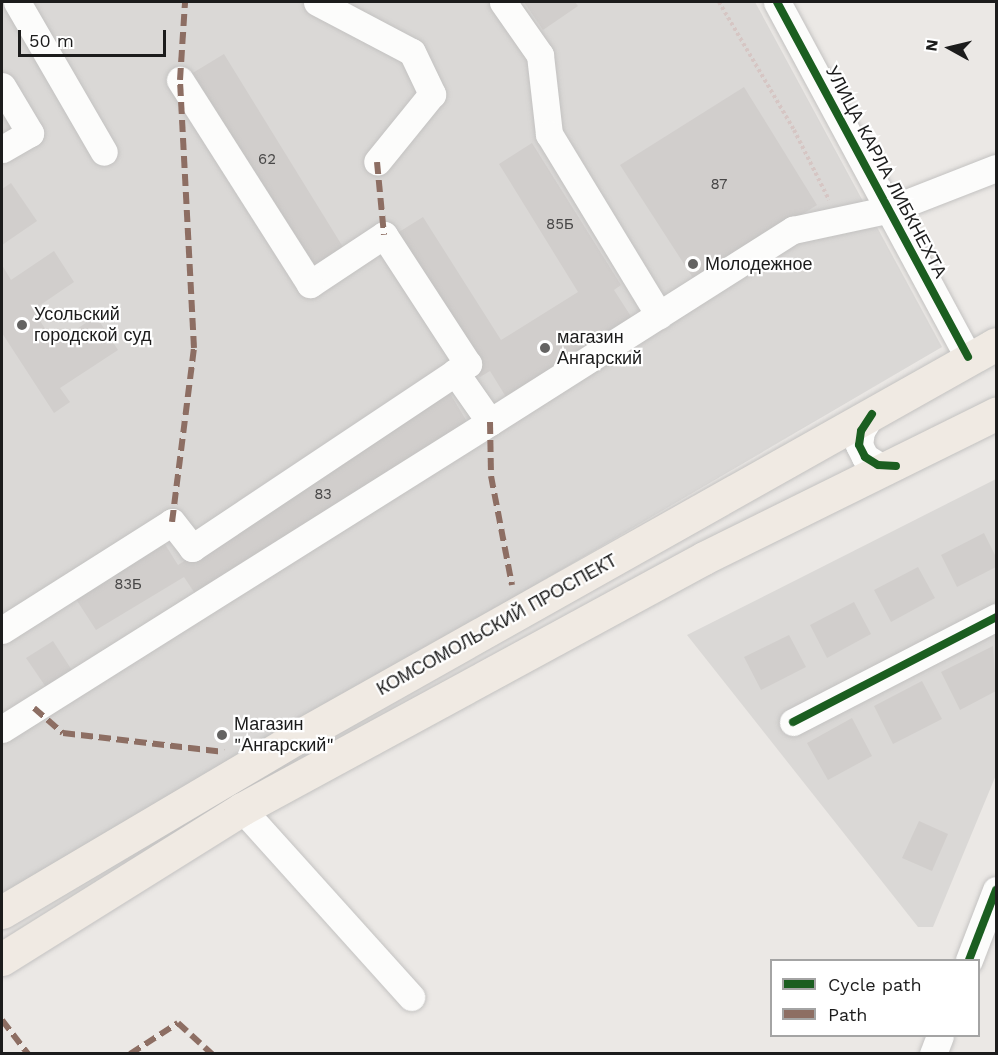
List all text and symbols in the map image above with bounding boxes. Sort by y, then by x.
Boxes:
scale bar [21,18,170,56]
north arrow [920,18,980,78]
text: 50 m [29,30,74,51]
text: N [921,38,942,53]
street label: УЛИЦА КАРЛА ЛИБКНЕХТА [821,62,951,282]
house number: 62 [258,151,276,169]
house number: 87 [710,176,728,194]
house number: 85Б [546,216,574,234]
place label: Молодежное [705,253,812,275]
marker: Молодежное [686,257,700,271]
place label: Усольский городской суд [34,304,151,346]
marker: Усольский городской суд [15,318,29,332]
place label: магазин Ангарский [557,327,642,370]
marker: магазин Ангарский [538,341,552,355]
house number: 83 [314,486,332,504]
street label: КОМСОМОЛЬСКИЙ ПРОСПЕКТ [373,550,621,700]
house number: 83Б [114,576,142,594]
place label: Магазин "Ангарский" [234,714,334,756]
marker: Магазин "Ангарский" [215,728,229,742]
legend [770,959,980,1037]
text: Cycle path [828,974,922,995]
text: Path [828,1004,868,1025]

